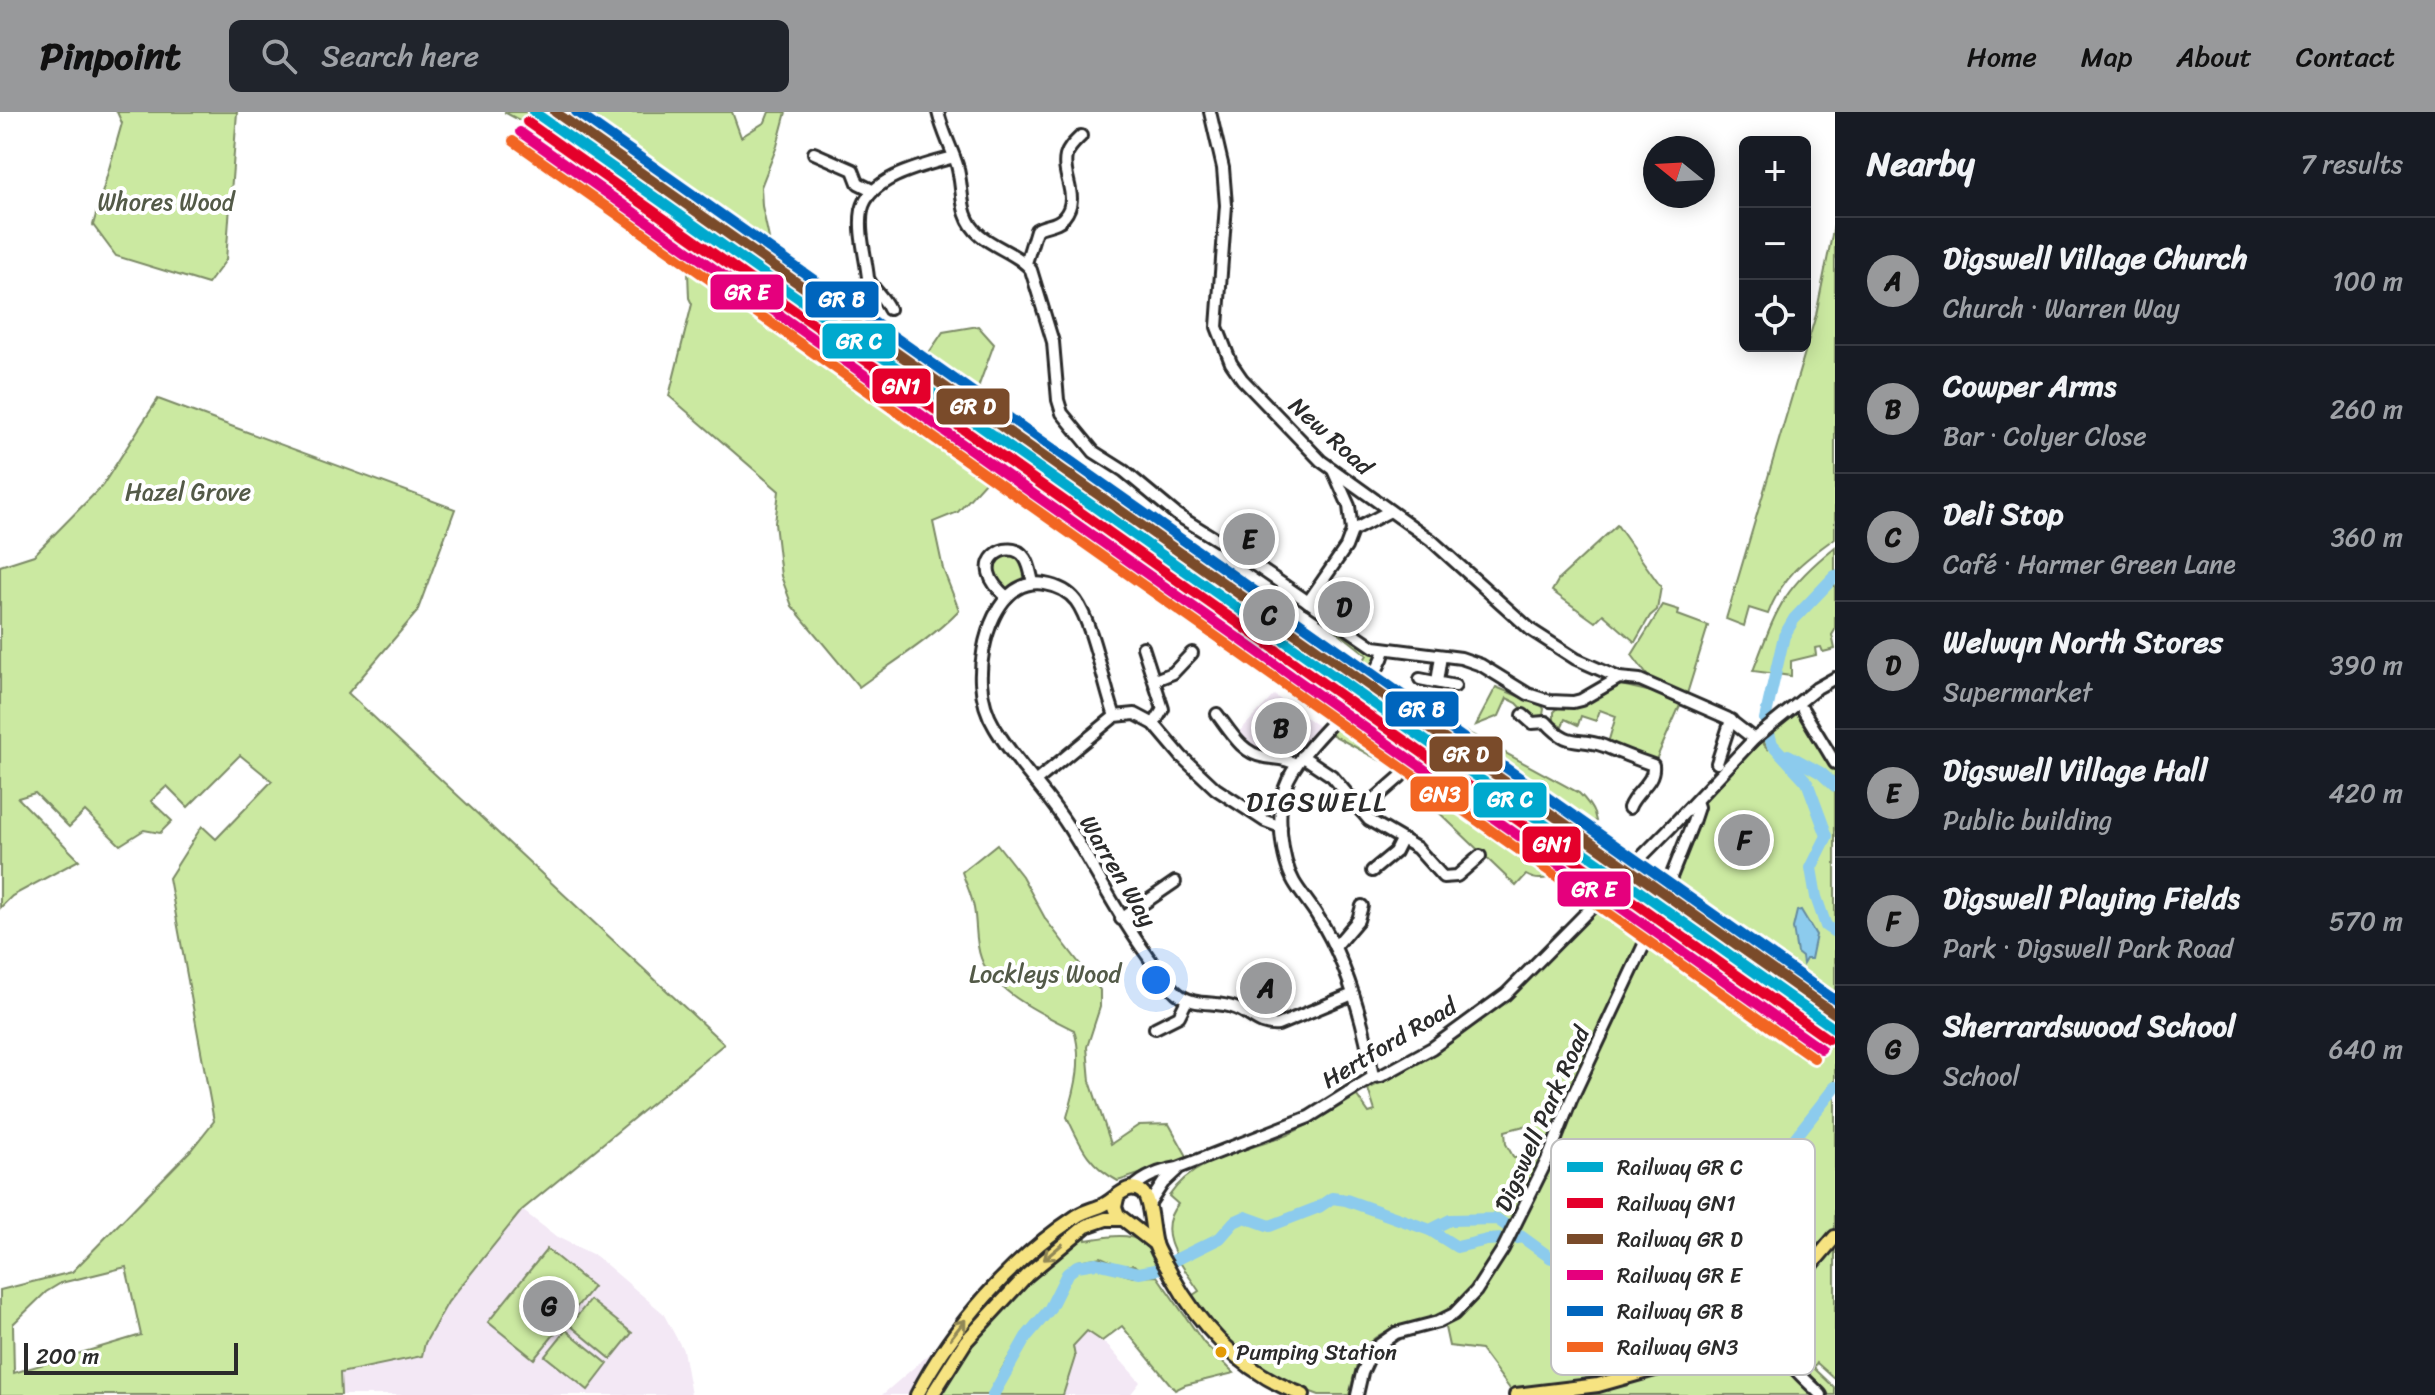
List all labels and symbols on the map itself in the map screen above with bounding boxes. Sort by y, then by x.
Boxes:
north arrow [1643,136,1715,208]
park label: Whores Wood [98,181,237,223]
line badge: GR E [709,273,785,311]
text: GR E [724,273,771,312]
line badge: GR B [804,280,880,319]
text: GR B [818,280,865,319]
line badge: GR C [821,322,897,360]
text: GR C [835,322,883,361]
line badge: GN1 [871,367,932,405]
text: GN1 [881,367,921,406]
street label: New Road [1279,386,1384,487]
line badge: GR D [935,387,1011,426]
text: GR D [949,387,997,426]
park label: Hazel Grove [125,471,251,513]
pin: E [1223,509,1275,569]
pin: D [1318,577,1370,637]
pin: C [1243,585,1295,645]
line badge: GR B [1384,690,1460,728]
text: GR B [1398,690,1445,729]
pin: B [1255,698,1307,758]
line badge: GR D [1428,735,1504,773]
text: GR D [1442,735,1490,774]
line badge: GN3 [1409,775,1470,813]
text: GN3 [1418,775,1461,814]
district label: DIGSWELL [1246,777,1388,826]
text: GR C [1486,780,1534,819]
line badge: GR C [1472,781,1548,819]
street label: Warren Way [1068,807,1168,936]
pin: F [1718,810,1770,870]
line badge: GN1 [1521,825,1582,864]
text: GN1 [1532,825,1572,864]
line badge: GR E [1556,870,1632,908]
text: GR E [1571,870,1618,909]
park label: Lockleys Wood [969,953,1122,995]
pin: A [1240,958,1292,1018]
your location [1136,960,1176,1000]
street label: Hertford Road [1313,985,1466,1100]
street label: Digswell Park Road [1482,1018,1602,1219]
legend [1551,1139,1815,1375]
text: Railway GR C [1617,1148,1743,1187]
text: Railway GN1 [1617,1184,1736,1223]
text: Railway GR D [1617,1220,1743,1259]
one-way arrow [1044,1243,1064,1261]
text: Railway GR E [1617,1256,1744,1295]
pin: G [523,1276,575,1336]
text: Railway GR B [1617,1292,1744,1331]
one-way arrow [950,1319,967,1340]
text: Railway GN3 [1617,1328,1738,1367]
place label: Pumping Station [1236,1333,1397,1372]
scale bar [24,1339,238,1375]
marker: Pumping Station [1213,1344,1229,1360]

